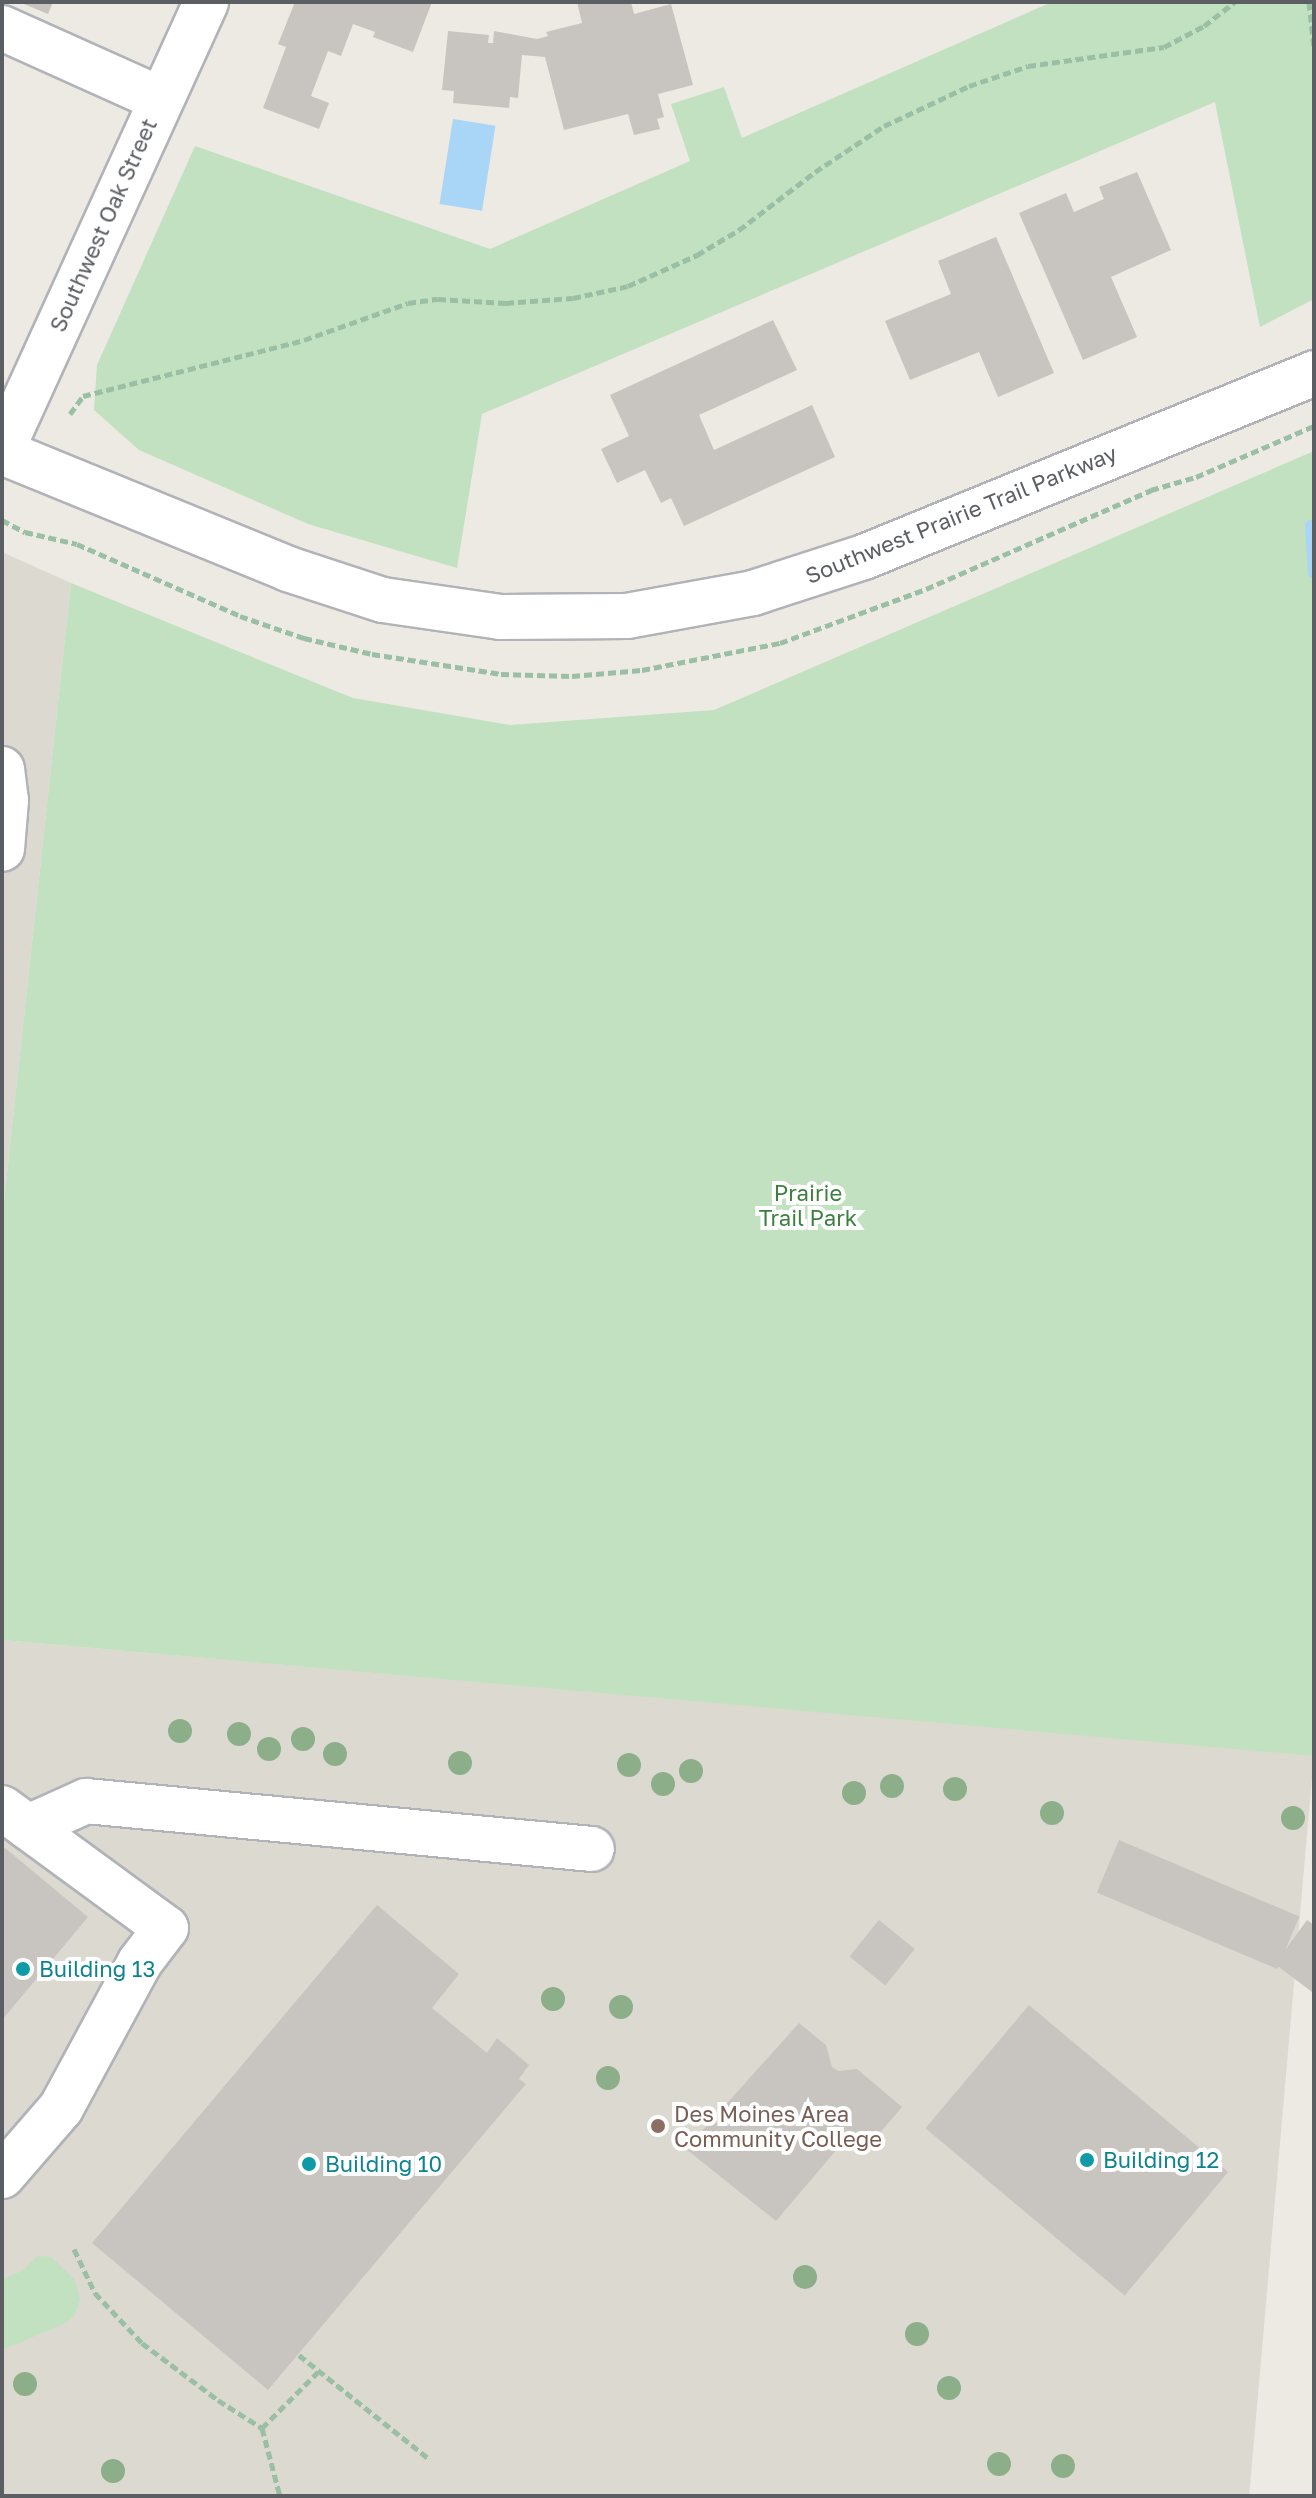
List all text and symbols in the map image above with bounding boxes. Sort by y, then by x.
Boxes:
street label: Southwest Oak Street [44,114,162,336]
street label: Southwest Prairie Trail Parkway [802,439,1120,589]
park label: Prairie Trail Park [759,1179,857,1230]
place label: Building 13 [39,1956,155,1982]
marker: Building 13 [14,1960,32,1978]
place label: Des Moines Area Community College [674,2100,882,2152]
marker: Des Moines Area Community College [649,2117,667,2135]
place label: Building 12 [1103,2147,1219,2173]
place label: Building 10 [325,2151,442,2177]
marker: Building 12 [1078,2151,1096,2169]
marker: Building 10 [300,2155,318,2173]

